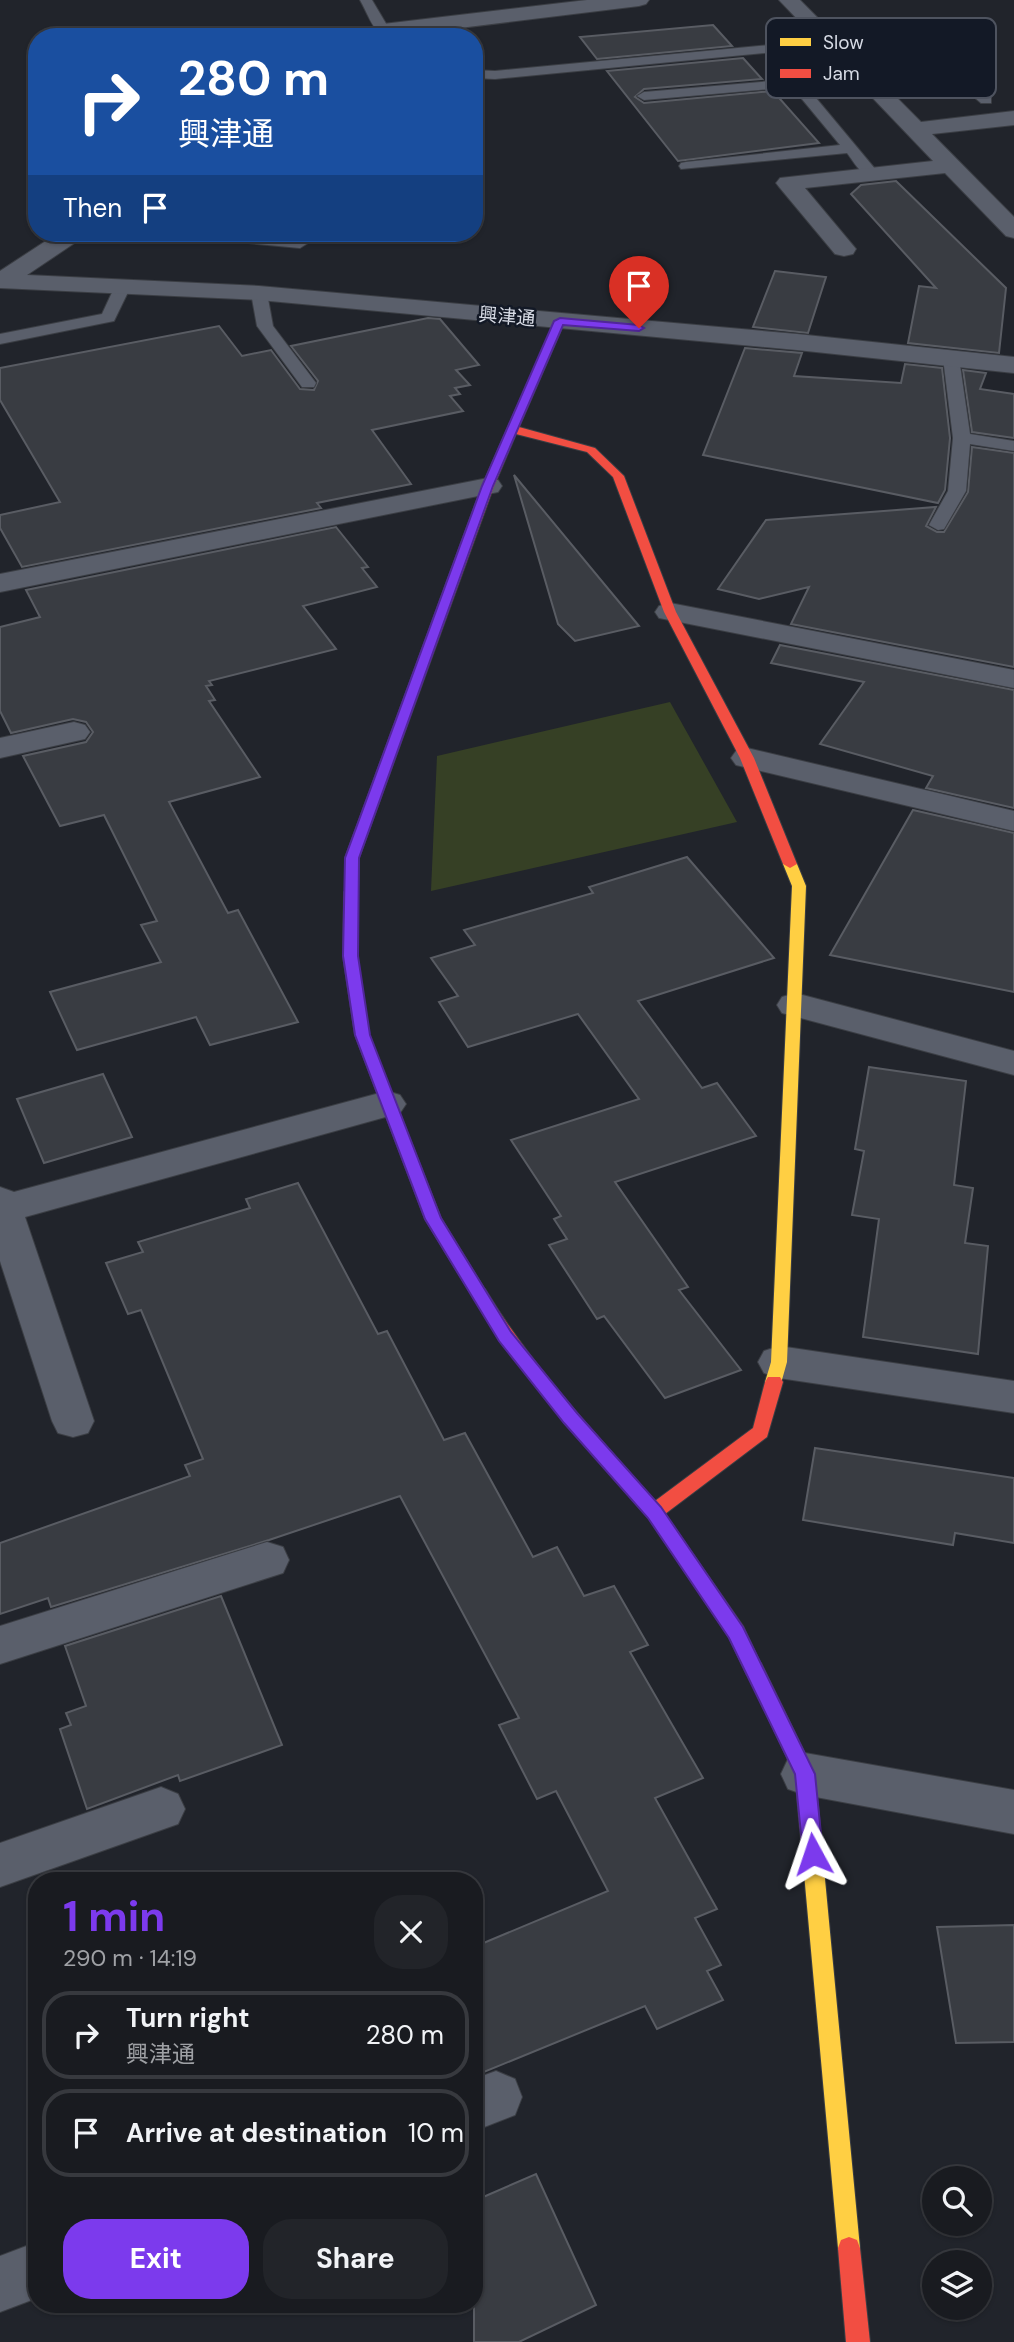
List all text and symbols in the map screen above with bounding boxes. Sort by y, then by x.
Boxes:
legend [766,18,996,98]
text: Slow [823,30,864,55]
text: 280 m [178,46,329,110]
icon: right [63,56,154,147]
text: Jam [823,61,860,86]
text: 興津通 [178,113,274,155]
icon: arrive [136,189,174,227]
text: Then [63,191,122,225]
pin [609,256,669,328]
icon: arrive [620,267,658,305]
street label: 興津通 [477,302,536,331]
position arrow [776,1817,850,1891]
text: 1 min [63,1889,165,1944]
button: close [374,1895,448,1969]
text: 290 m · 14:19 [63,1943,197,1973]
text: Turn right [126,2001,250,2035]
icon: right [67,2016,105,2054]
text: 280 m [366,2018,444,2052]
text: 興津通 [126,2039,195,2069]
icon: arrive [67,2114,105,2152]
text: Arrive at destination [126,2116,387,2150]
text: 10 m [408,2116,464,2150]
map controls [922,2166,992,2320]
button: search [922,2166,992,2236]
button: Exit [63,2219,249,2299]
button: Share [263,2219,448,2299]
button: layers [922,2250,992,2320]

